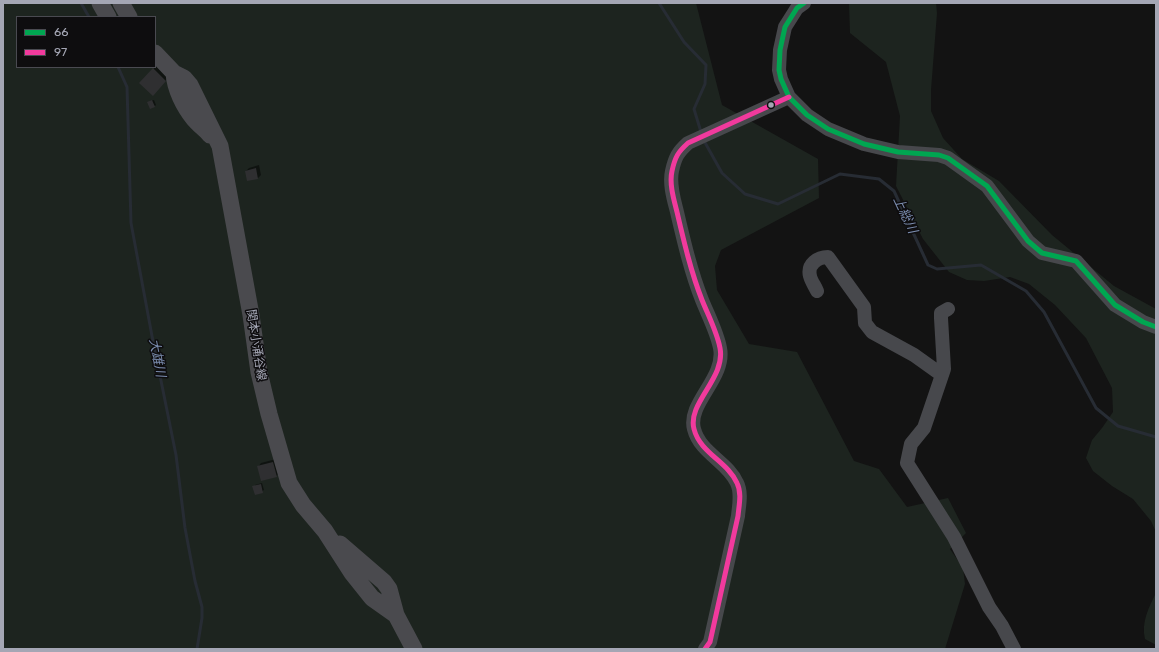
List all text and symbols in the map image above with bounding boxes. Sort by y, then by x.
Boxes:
legend [16,16,156,68]
text: 66 [54,25,68,39]
text: 97 [54,45,67,59]
unlabelled marker [766,100,776,110]
water label: 上総川 [890,194,920,236]
street label: 関本小涌谷線 [243,308,269,382]
water label: 大雄川 [146,337,168,379]

